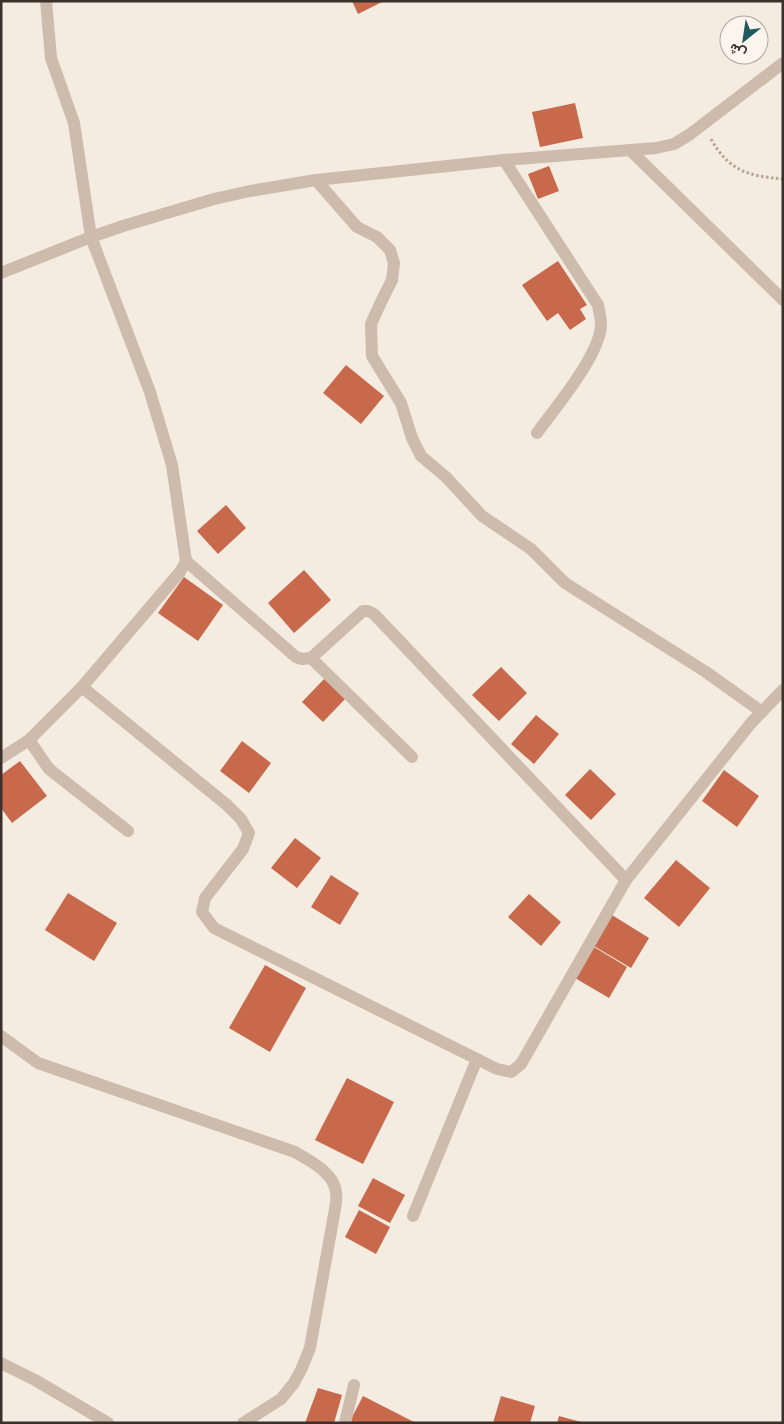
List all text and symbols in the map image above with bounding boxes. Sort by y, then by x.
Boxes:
north arrow [719,15,769,65]
text: ش [727,38,750,62]

